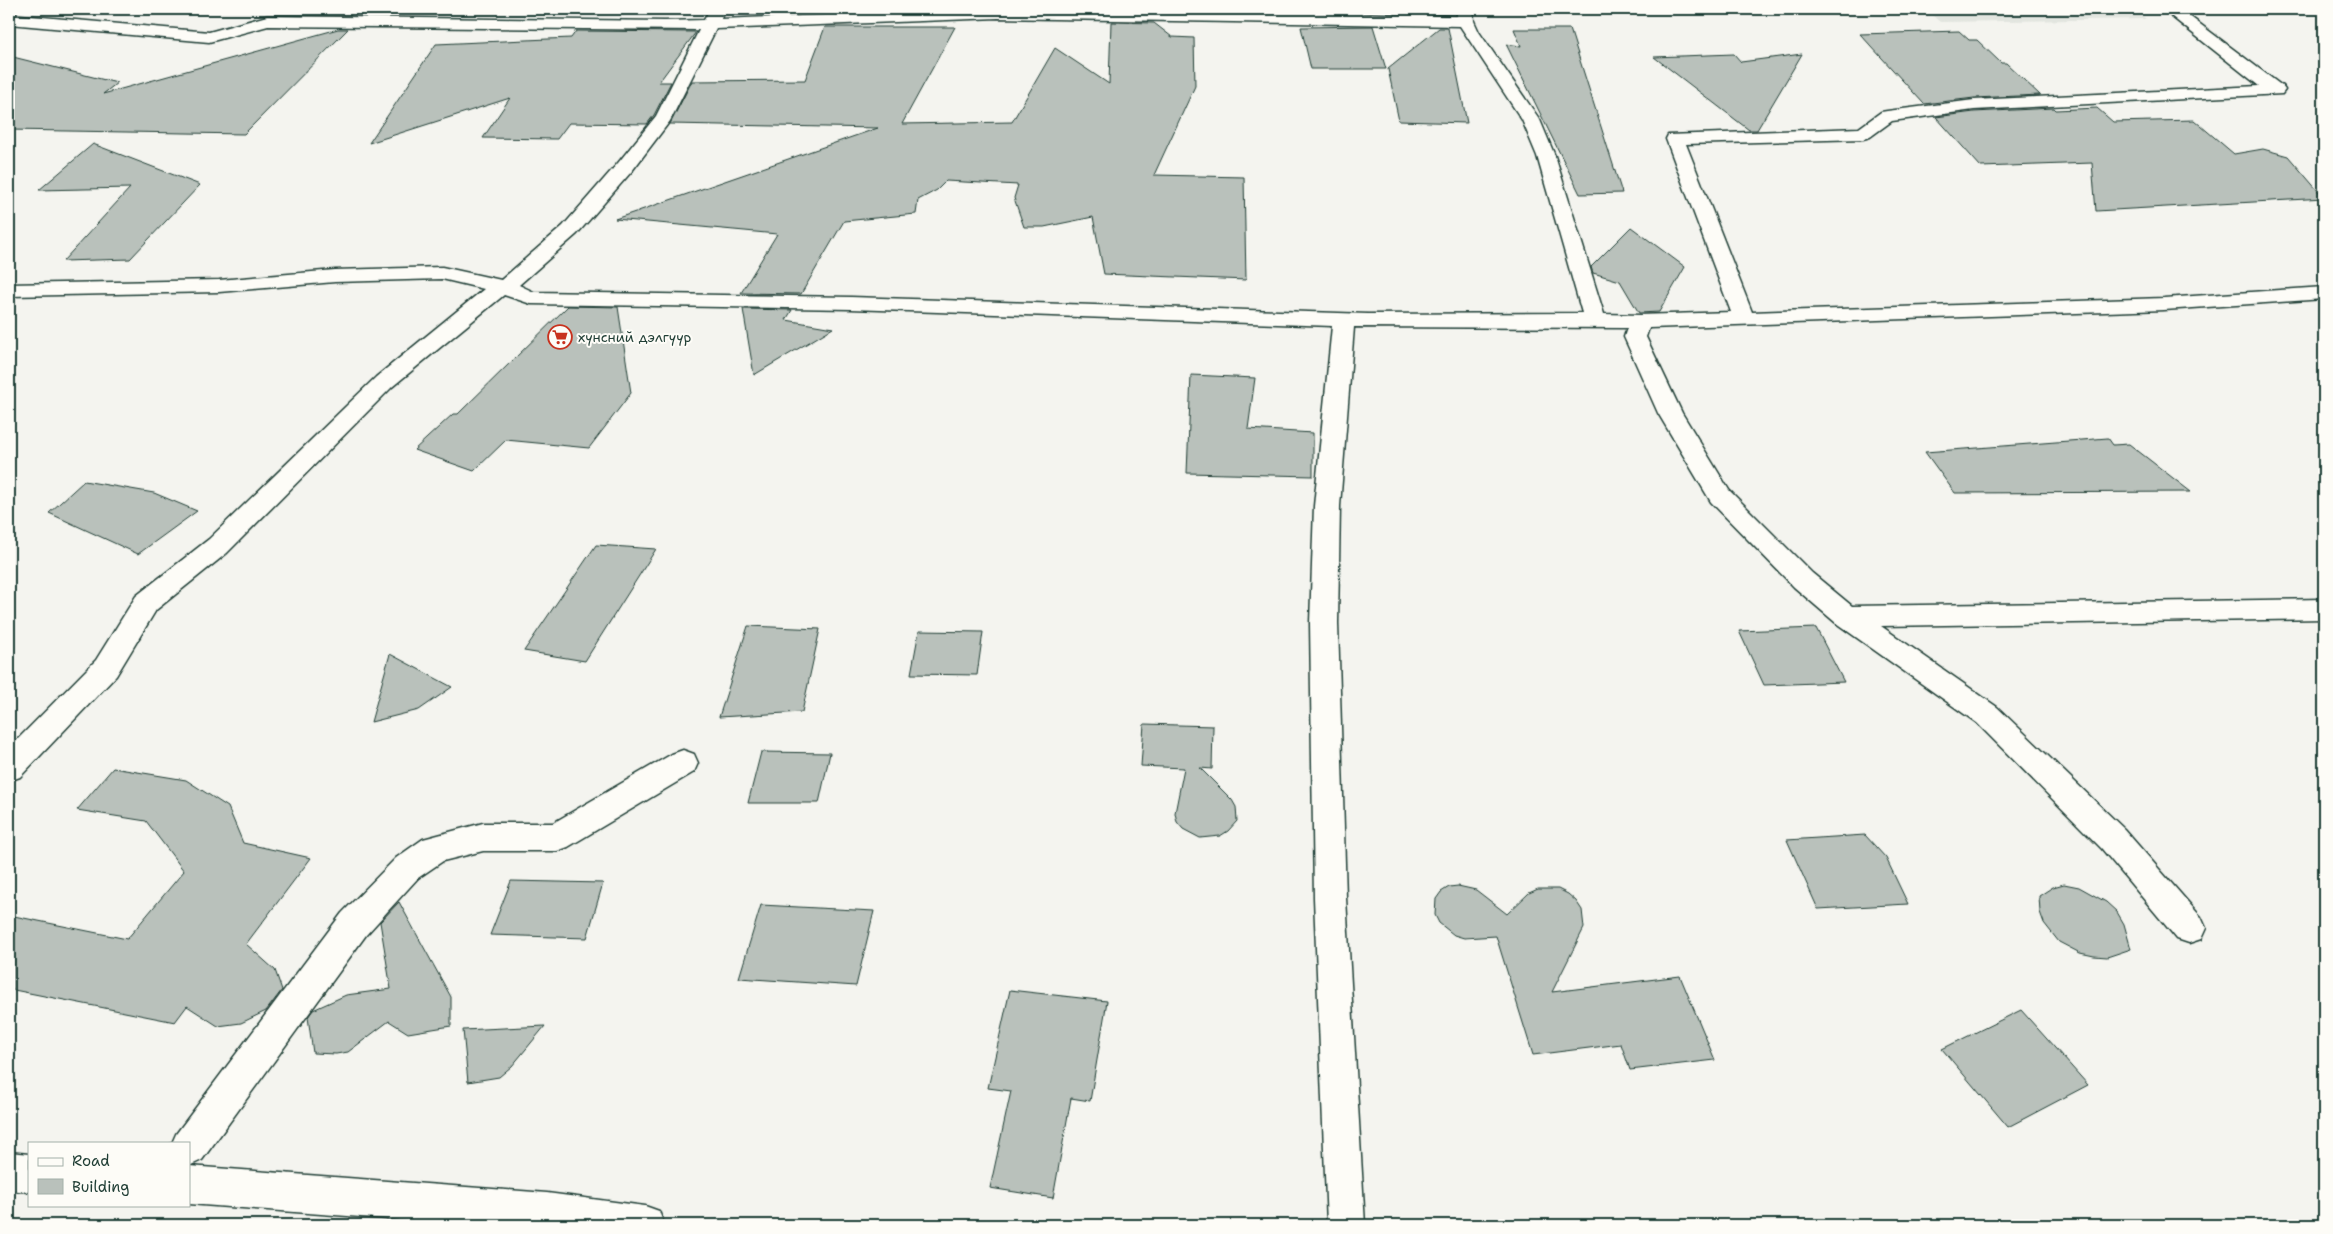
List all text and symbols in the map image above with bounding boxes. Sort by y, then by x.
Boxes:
supermarket icon: хүнсний дэлгүүр [547,324,573,350]
place label: хүнсний дэлгүүр [578,328,692,346]
legend [28,1142,190,1206]
text: Road [72,1151,110,1171]
text: Building [72,1177,129,1197]

